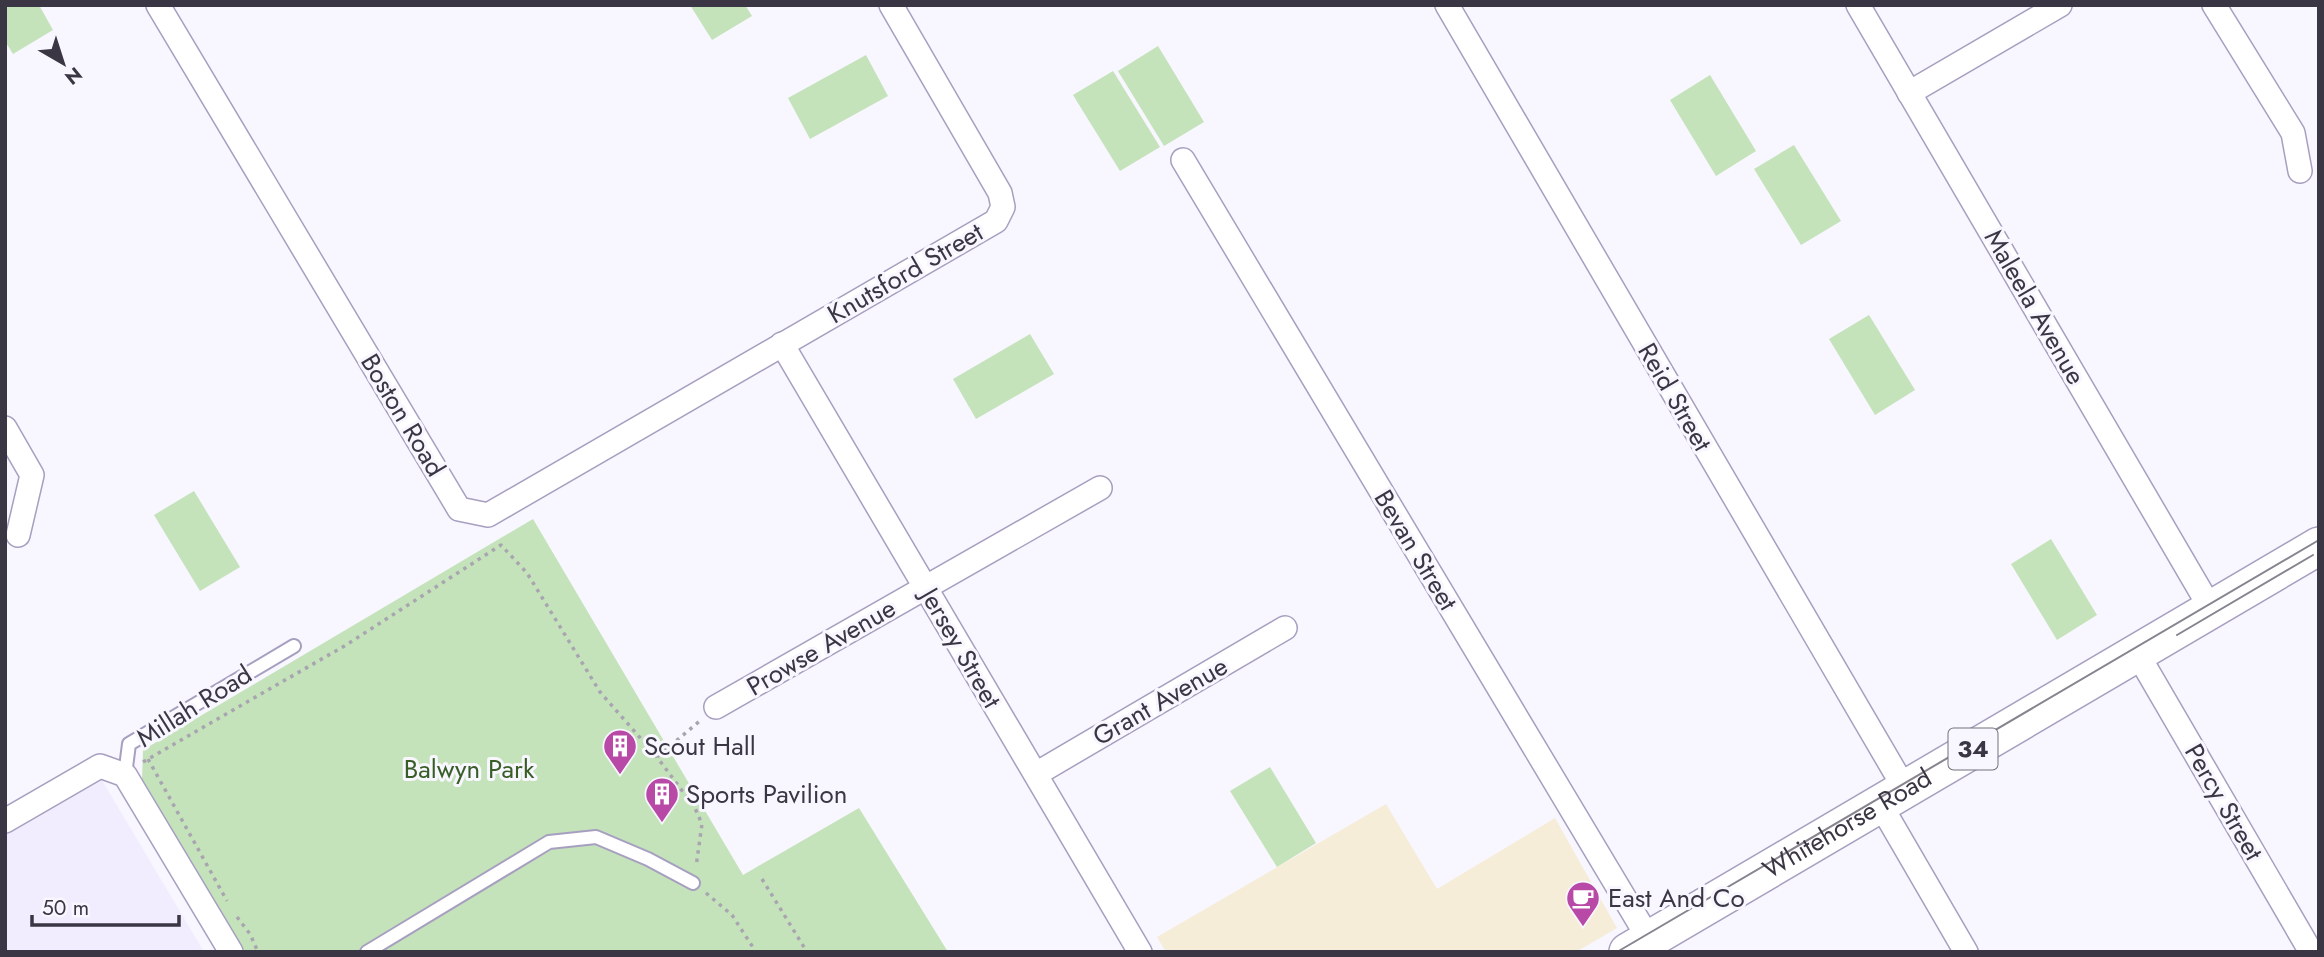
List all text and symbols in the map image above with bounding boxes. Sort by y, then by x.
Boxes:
north arrow [28,28,98,98]
text: N [59,61,88,91]
street label: Knutsford Street [820,213,990,333]
street label: Maleela Avenue [1975,222,2095,392]
street label: Reid Street [1629,336,1722,459]
street label: Boston Road [351,346,455,484]
street label: Bevan Street [1365,482,1467,618]
street label: Jersey Street [910,578,1011,716]
street label: Prowse Avenue [739,589,903,705]
street label: Grant Avenue [1085,647,1235,755]
street label: Millah Road [129,655,259,757]
building icon: Scout Hall [601,727,639,776]
place label: Scout Hall [644,727,756,765]
road number: 34 [1948,728,1997,770]
street label: Percy Street [2175,737,2273,868]
park label: Balwyn Park [404,750,535,788]
street label: Whitehorse Road [1755,759,1939,888]
building icon: Sports Pavilion [643,775,681,824]
place label: Sports Pavilion [686,775,847,813]
cafe icon: East And Co [1564,879,1602,928]
place label: East And Co [1608,879,1745,917]
scale bar [32,884,178,928]
text: 50 m [42,893,89,923]

